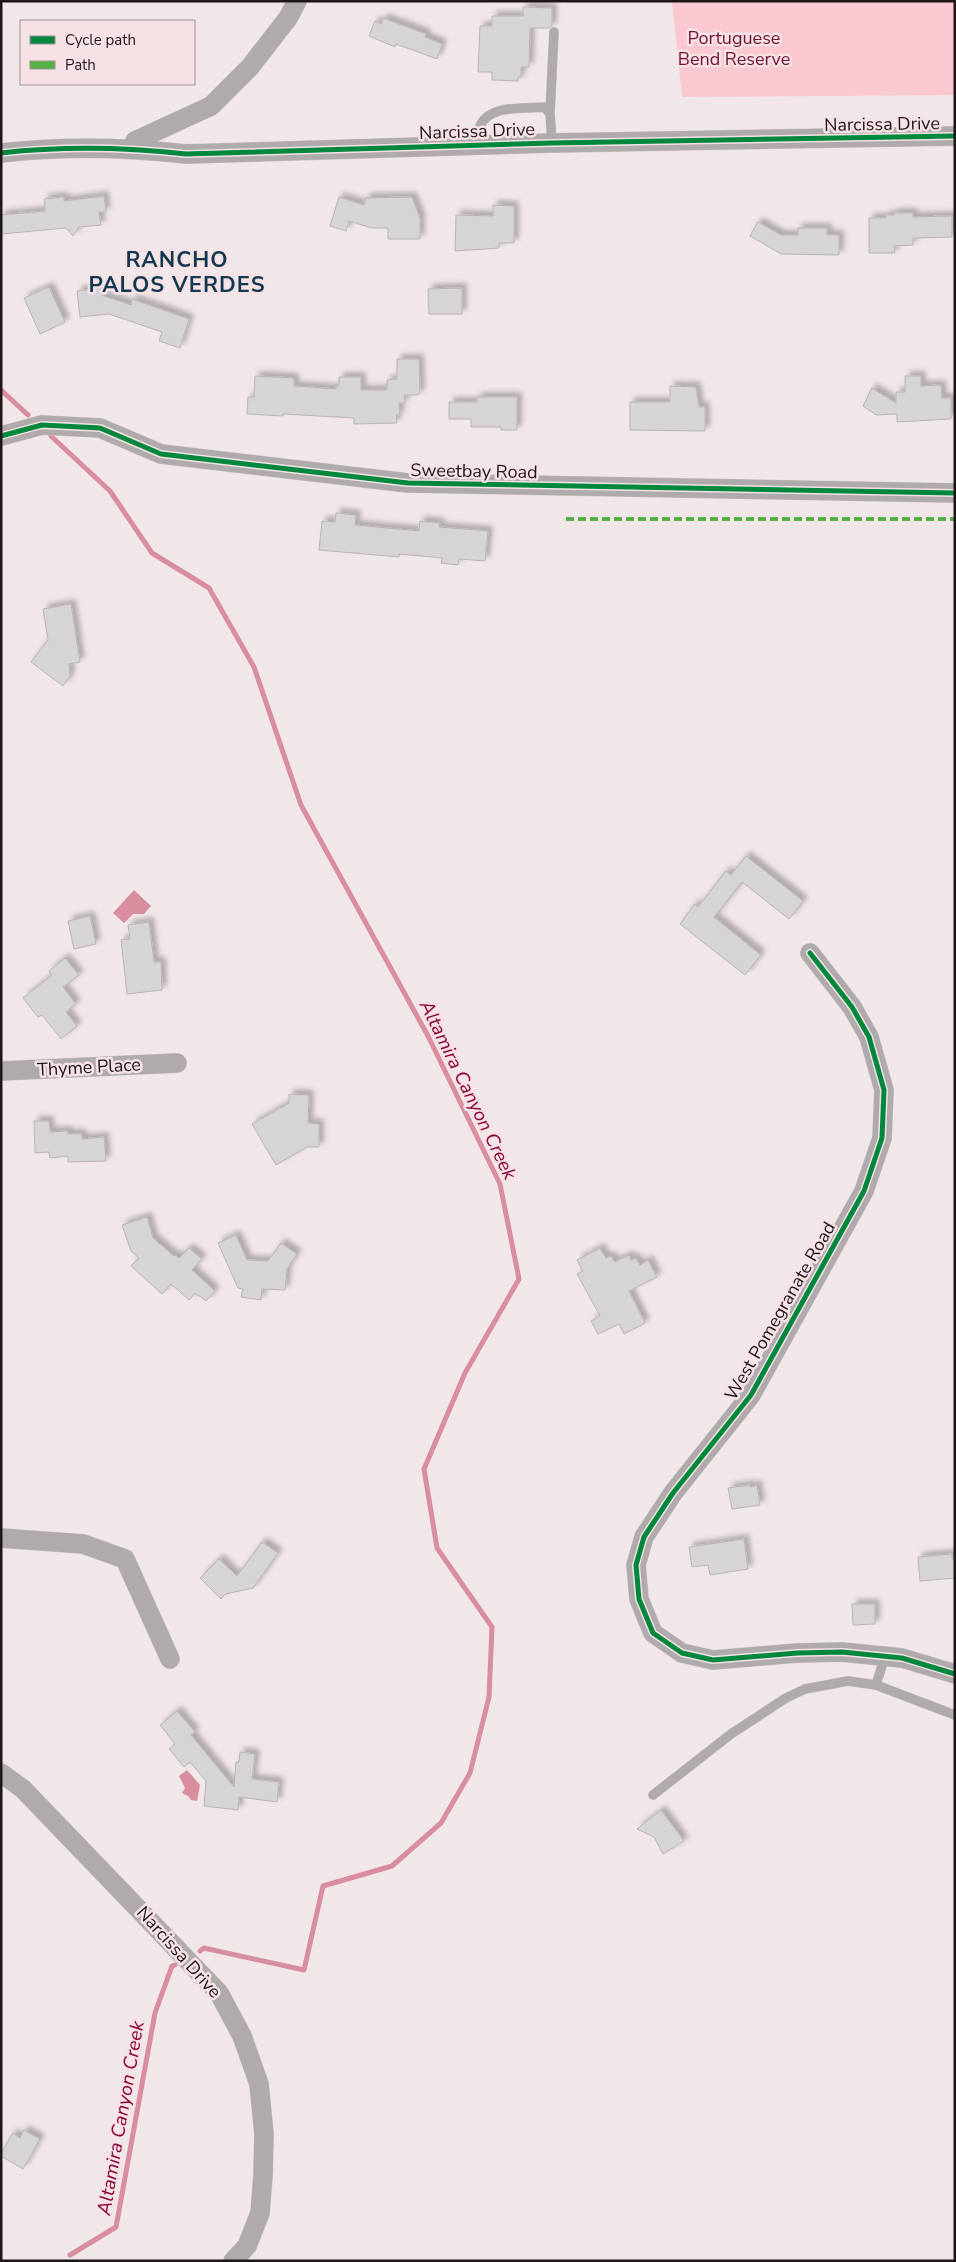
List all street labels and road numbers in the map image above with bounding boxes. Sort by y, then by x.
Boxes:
street label: Narcissa Drive [824,111,940,137]
street label: Narcissa Drive [419,117,535,145]
street label: Sweetbay Road [410,458,538,484]
street label: Thyme Place [37,1052,141,1082]
street label: West Pomegranate Road [719,1217,841,1405]
street label: Narcissa Drive [131,1901,227,2003]

